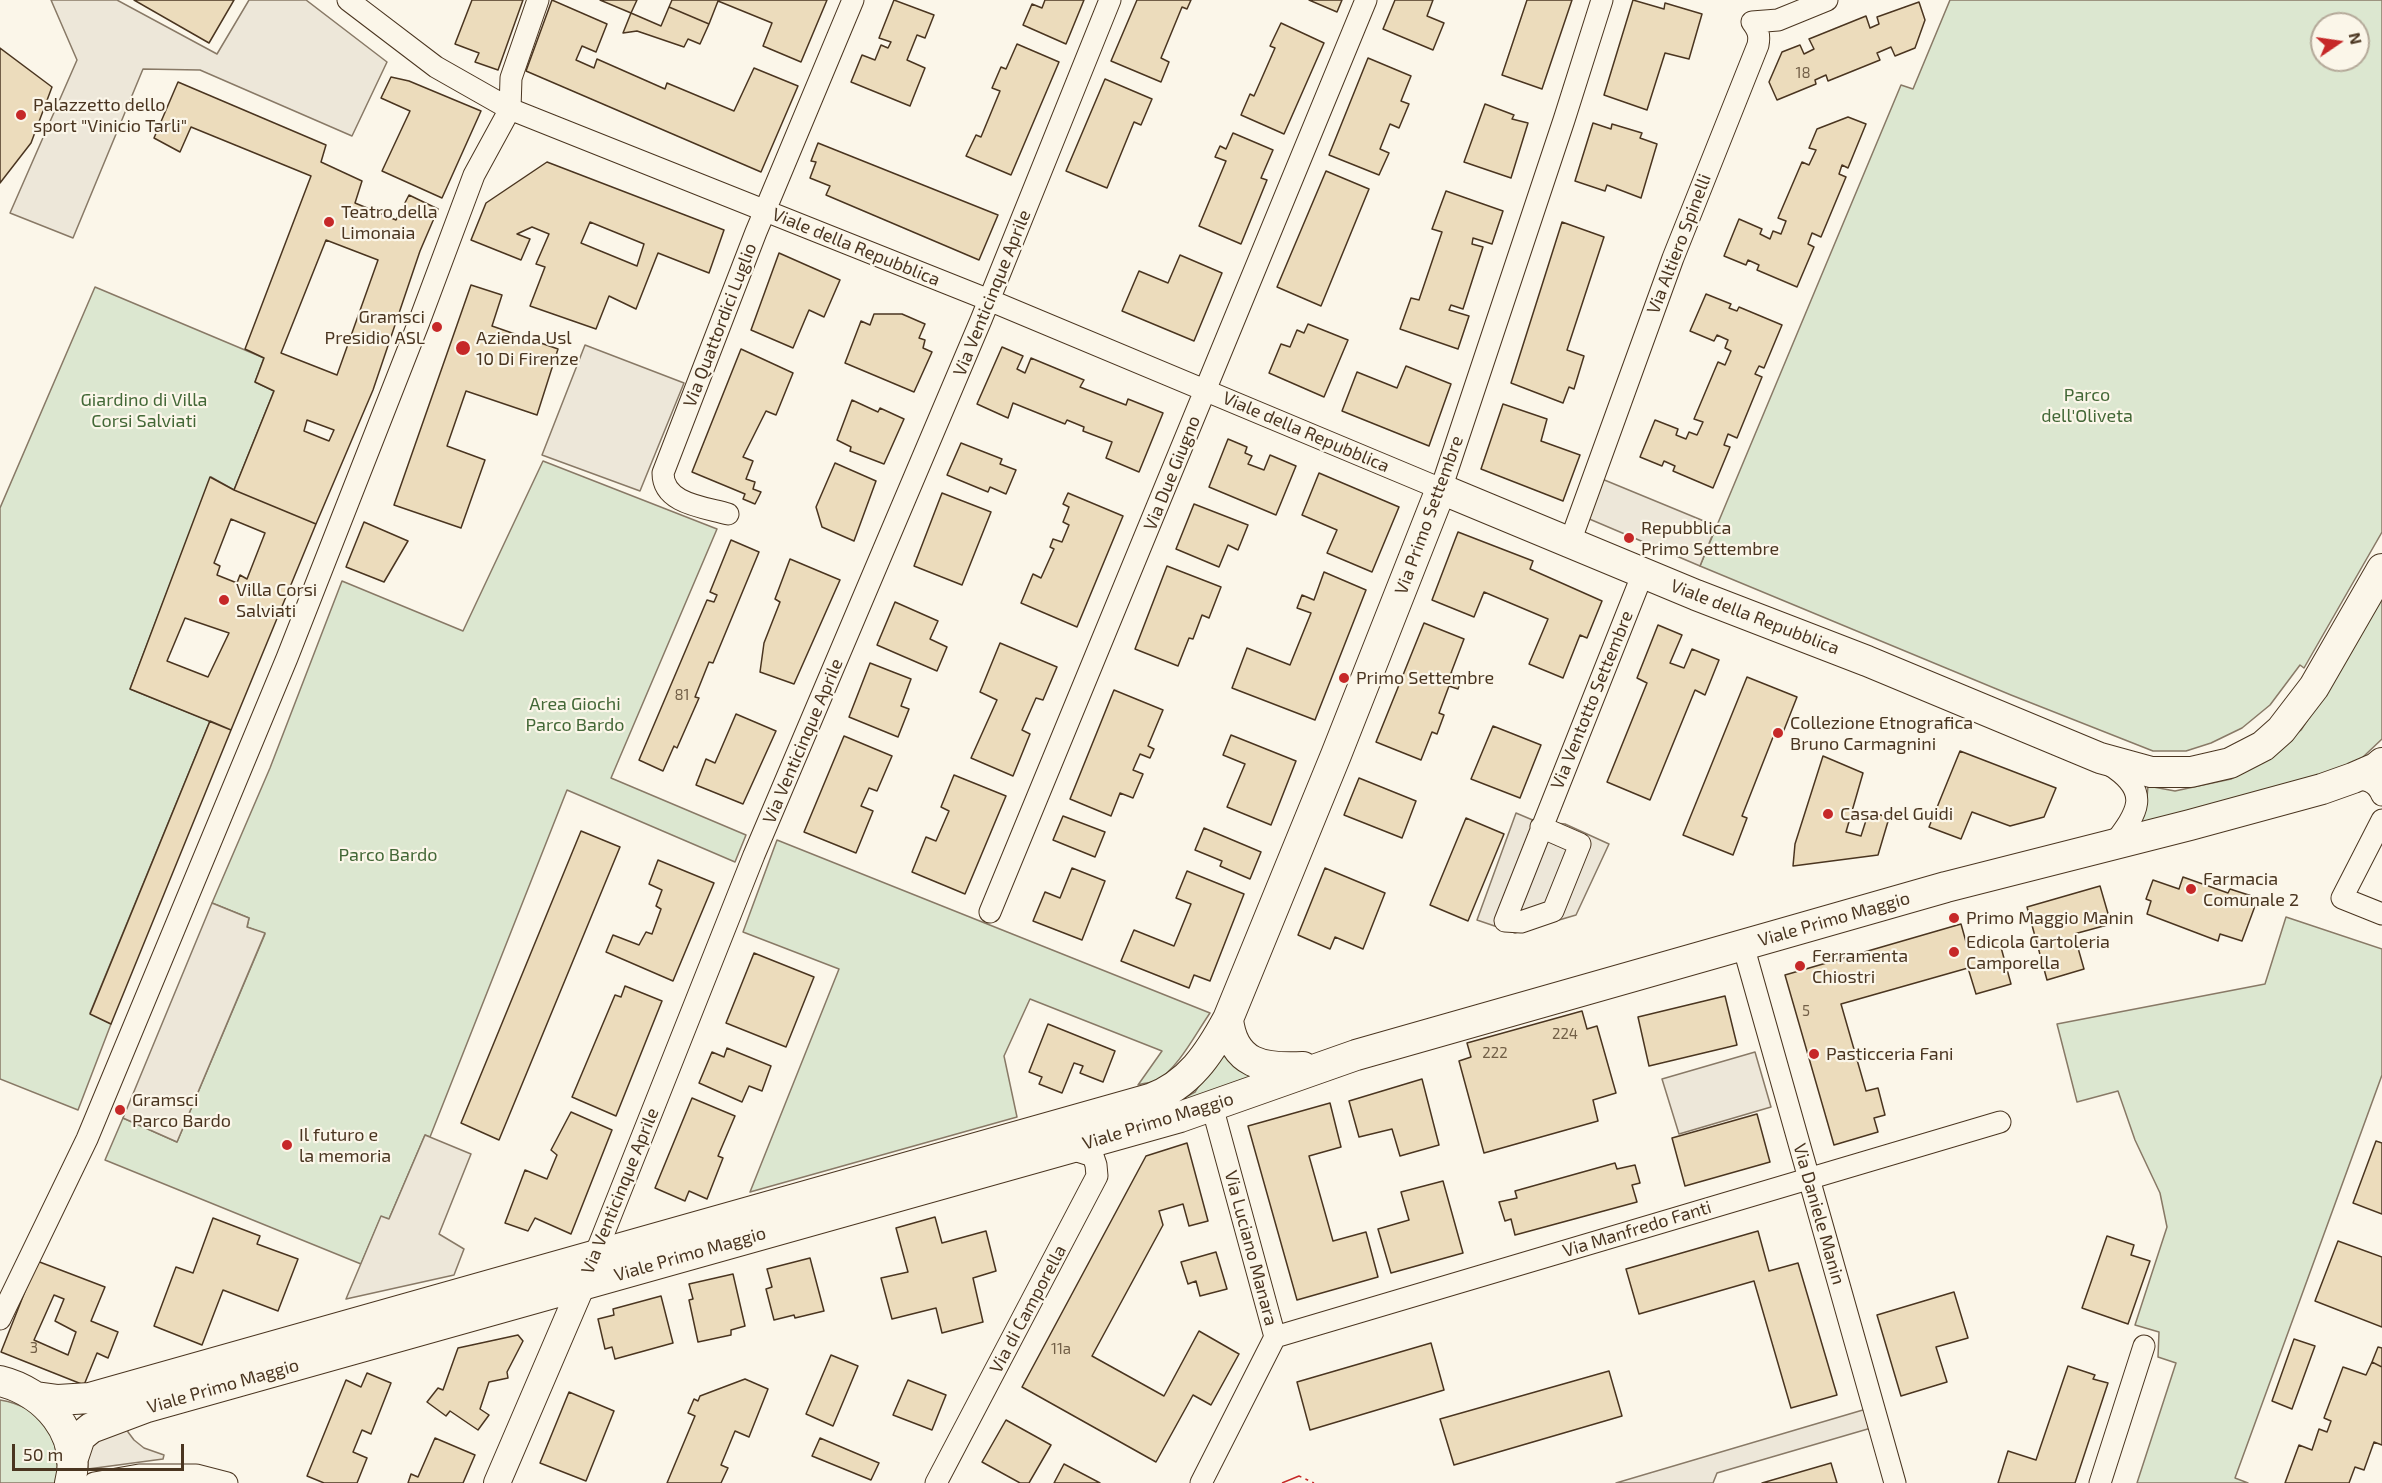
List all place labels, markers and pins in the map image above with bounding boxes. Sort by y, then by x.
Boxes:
place label: Palazzetto dello sport "Vinicio Tarli" [33,94,187,136]
marker: Palazzetto dello sport "Vinicio Tarli" [14,108,28,122]
place label: Teatro della Limonaia [341,201,438,244]
marker: Teatro della Limonaia [322,215,336,229]
place label: Gramsci Presidio ASL [325,306,425,348]
marker: Gramsci Presidio ASL [430,320,444,334]
place label: Azienda Usl 10 Di Firenze [476,327,579,370]
marker: Azienda Usl 10 Di Firenze [454,339,472,357]
place label: Repubblica Primo Settembre [1641,517,1779,560]
marker: Repubblica Primo Settembre [1622,531,1636,545]
place label: Villa Corsi Salviati [236,579,317,622]
marker: Villa Corsi Salviati [217,593,231,607]
place label: Primo Settembre [1356,667,1494,689]
marker: Primo Settembre [1337,671,1351,685]
place label: Collezione Etnografica Bruno Carmagnini [1790,712,1973,754]
marker: Collezione Etnografica Bruno Carmagnini [1771,726,1785,740]
place label: Casa del Guidi [1840,803,1953,825]
marker: Casa del Guidi [1821,807,1835,821]
place label: Farmacia Comunale 2 [2203,868,2299,910]
marker: Farmacia Comunale 2 [2184,882,2198,896]
place label: Primo Maggio Manin [1966,907,2134,929]
marker: Primo Maggio Manin [1947,911,1961,925]
place label: Edicola Cartoleria Camporella [1966,931,2110,974]
place label: Ferramenta Chiostri [1812,945,1908,988]
marker: Edicola Cartoleria Camporella [1947,945,1961,959]
marker: Ferramenta Chiostri [1793,959,1807,973]
place label: Pasticceria Fani [1826,1043,1954,1065]
marker: Pasticceria Fani [1807,1047,1821,1061]
place label: Gramsci Parco Bardo [132,1089,231,1132]
marker: Gramsci Parco Bardo [113,1103,127,1117]
place label: Il futuro e la memoria [299,1124,391,1166]
marker: Il futuro e la memoria [280,1138,294,1152]

